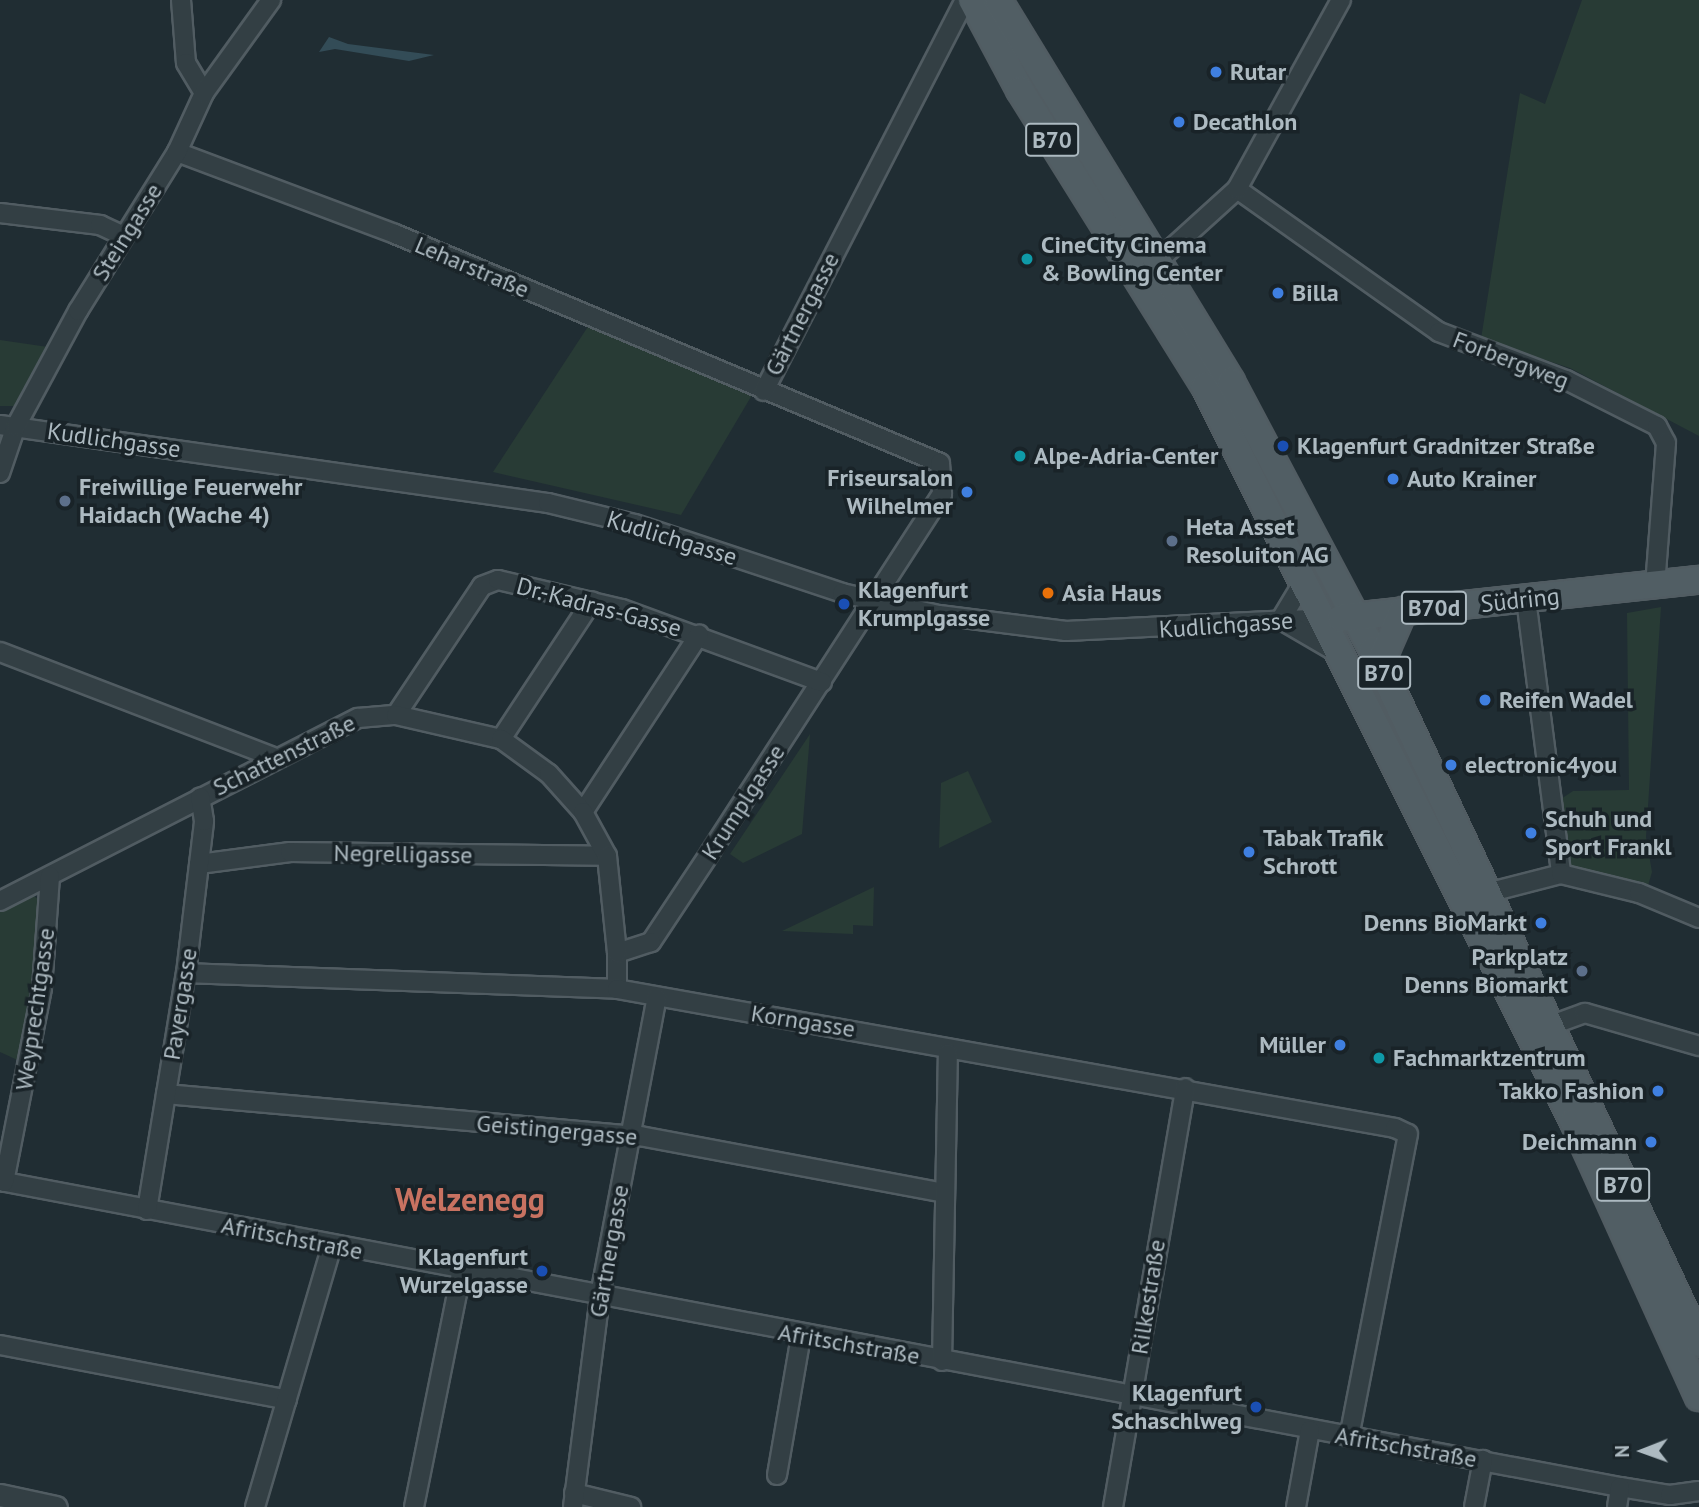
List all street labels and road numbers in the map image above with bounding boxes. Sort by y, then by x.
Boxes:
road number: B70 [1024,120,1080,160]
street label: Steingasse [86,178,168,286]
street label: Leharstraße [411,230,533,304]
street label: Gärtnergasse [759,248,845,380]
street label: Forbergweg [1449,325,1573,395]
street label: Kudlichgasse [45,416,183,464]
street label: Kudlichgasse [604,505,740,571]
street label: Dr.-Kadras-Gasse [513,571,685,643]
street label: Südring [1479,582,1561,618]
road number: B70d [1401,588,1467,628]
street label: Kudlichgasse [1158,606,1294,644]
road number: B70 [1356,653,1412,692]
street label: Schattenstraße [208,708,360,802]
street label: Krumplgasse [695,739,791,865]
street label: Negrelligasse [333,838,473,870]
street label: Weyprechtgasse [9,926,61,1092]
street label: Payergasse [157,946,203,1062]
street label: Korngasse [749,999,857,1043]
street label: Geistingergasse [475,1109,639,1151]
road number: B70 [1595,1166,1651,1204]
street label: Gärtnergasse [583,1182,635,1320]
street label: Afritschstraße [219,1210,365,1266]
street label: Rilkestraße [1125,1238,1171,1356]
street label: Afritschstraße [776,1317,922,1371]
street label: Afritschstraße [1333,1420,1479,1474]

